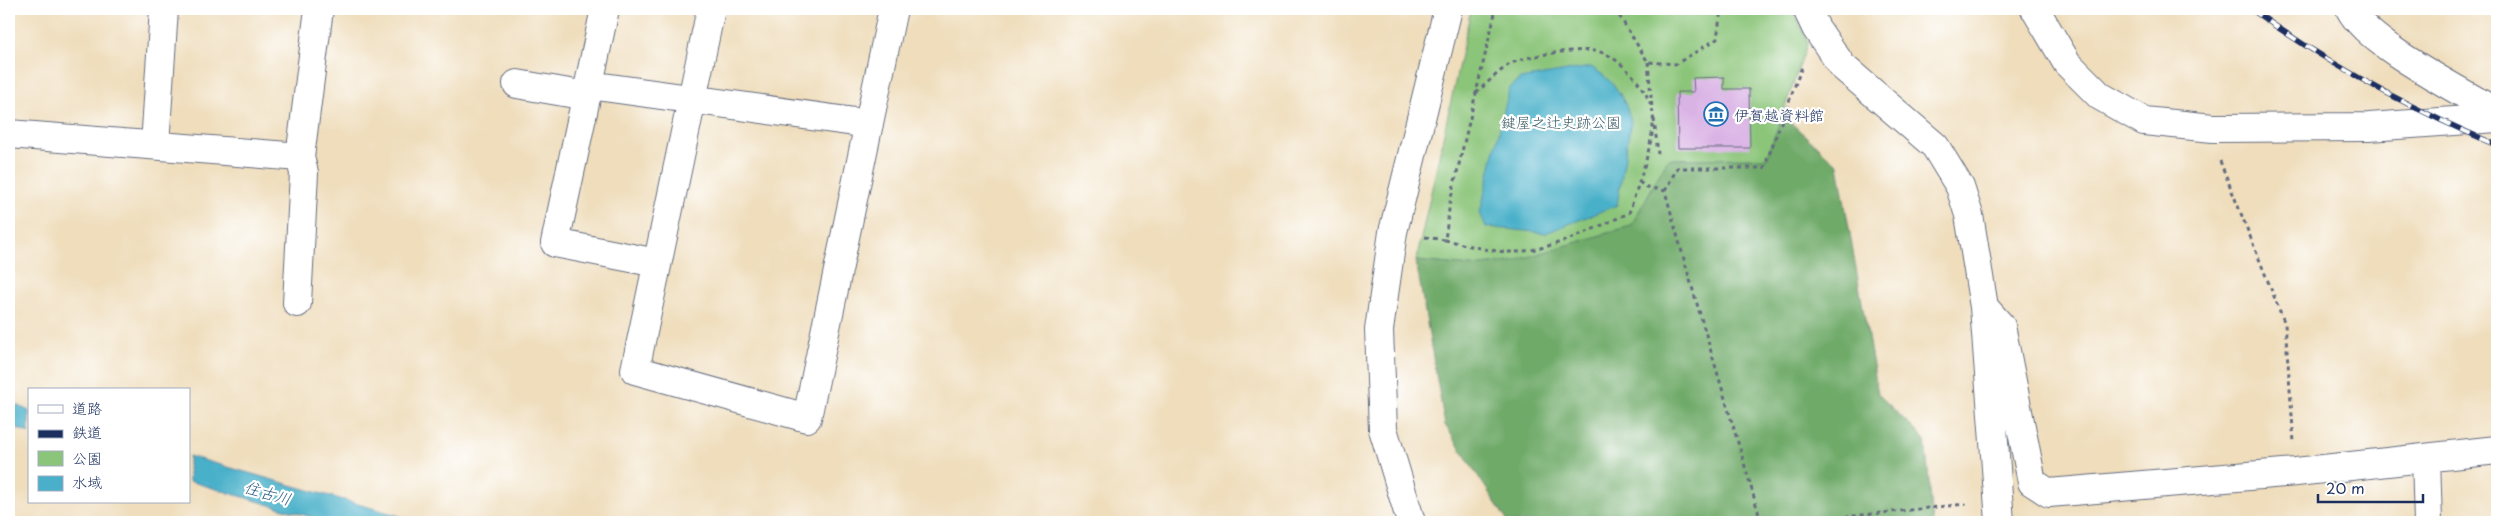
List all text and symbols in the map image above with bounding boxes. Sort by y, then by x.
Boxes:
museum icon: 伊賀越資料館 [1703,101,1729,127]
place label: 伊賀越資料館 [1734,103,1824,126]
park label: 鍵屋之辻史跡公園 [1501,110,1621,133]
legend [28,388,190,504]
text: 道路 [72,396,102,419]
text: 鉄道 [72,420,102,443]
text: 公園 [72,446,102,469]
text: 水域 [72,470,102,493]
scale bar [2318,471,2424,503]
water label: 住古川 [242,474,294,510]
text: 20 m [2326,476,2365,499]

